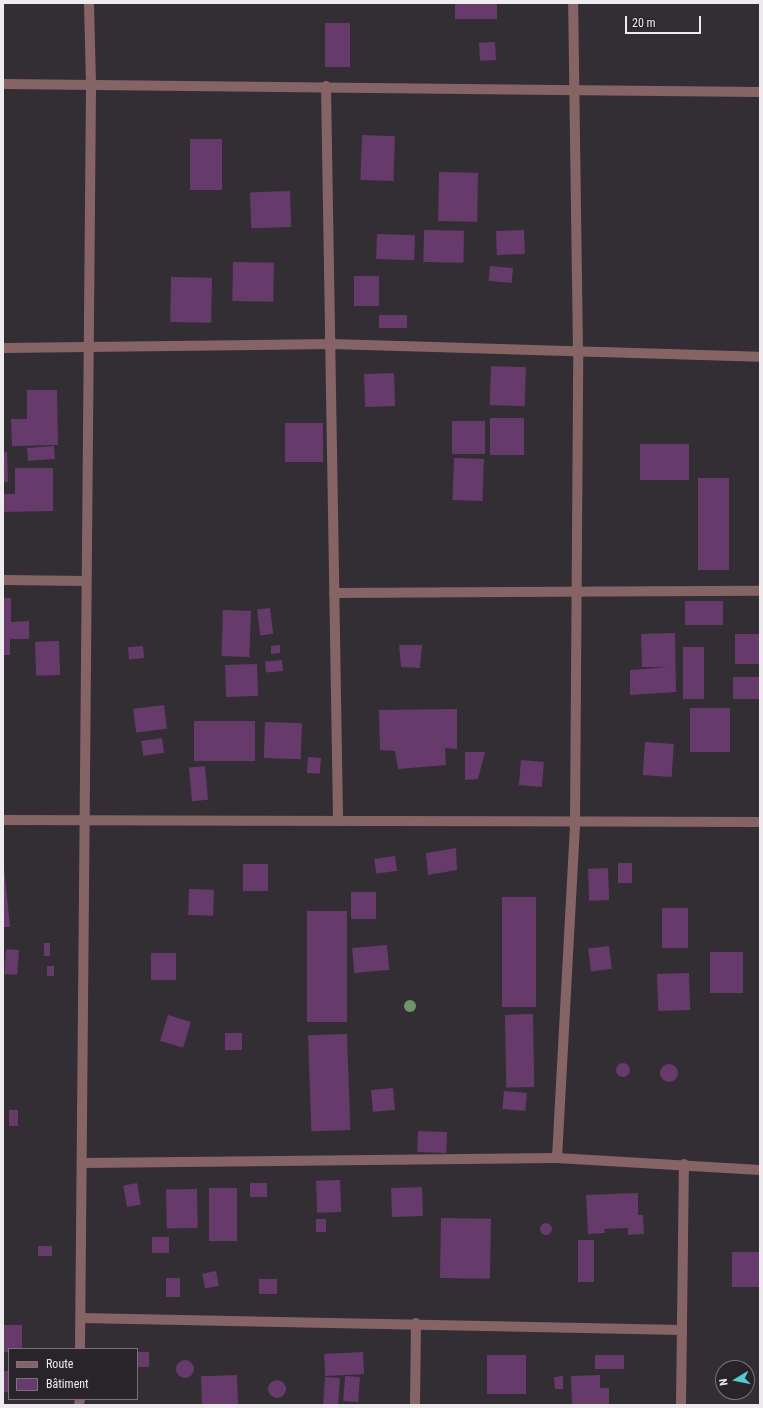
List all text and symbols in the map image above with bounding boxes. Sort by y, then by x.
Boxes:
scale bar [627,8,703,34]
text: 20 m [632,16,656,30]
legend [8,1348,138,1400]
text: Route [46,1357,73,1371]
north arrow [715,1360,755,1400]
text: Bâtiment [46,1377,89,1391]
text: N [717,1378,731,1386]

